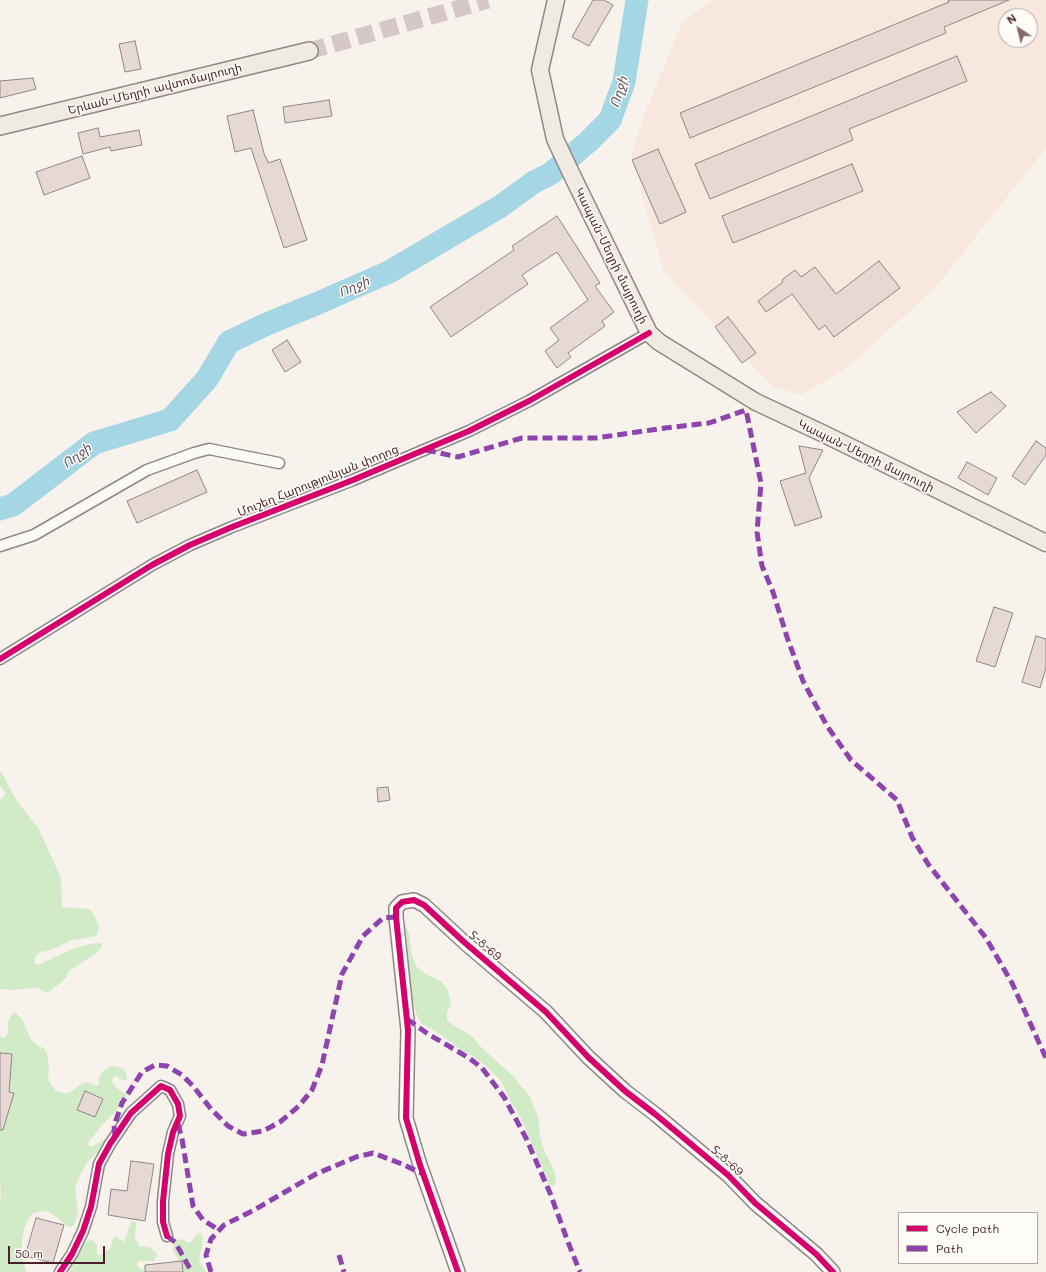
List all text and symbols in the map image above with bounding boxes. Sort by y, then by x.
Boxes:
north arrow [998,8,1038,48]
text: N [1004,10,1019,27]
street label: Երևան-Մեղրի ավտոմայրուղի [66,60,244,118]
water label: Ողջի [607,74,631,110]
street label: Կապան-Մեղրի մայրուղի [572,185,650,327]
water label: Ողջի [336,273,372,301]
street label: Կապան-Մեղրի մայրուղի [795,417,937,495]
water label: Ողջի [59,440,95,472]
street label: Մուշեղ Հարությունյան փողոց [235,442,401,520]
street label: Տ-8-69 [466,928,504,964]
street label: Տ-8-69 [708,1143,746,1179]
legend [898,1212,1038,1264]
text: Cycle path [936,1220,999,1236]
scale bar [10,1238,107,1264]
text: Path [936,1240,963,1256]
text: 50 m [15,1245,43,1261]

